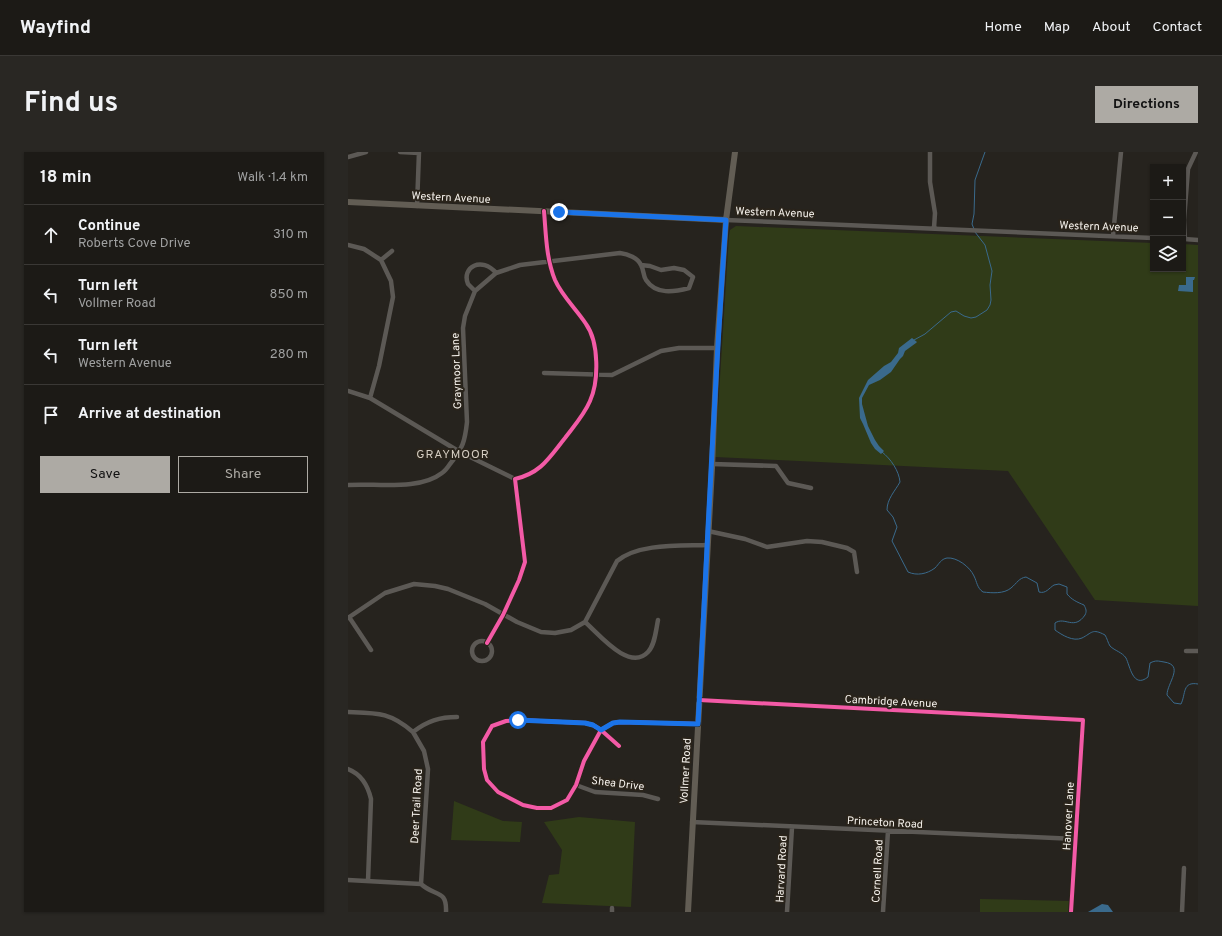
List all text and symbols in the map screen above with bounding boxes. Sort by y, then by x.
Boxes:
text: Wayfind [20,16,91,40]
text: Home [985,19,1022,36]
text: Map [1044,19,1070,36]
text: About [1092,19,1131,36]
text: Contact [1153,19,1202,36]
text: Find us [24,86,118,122]
button: Directions [1095,86,1198,123]
map controls [1150,164,1186,272]
button: + [1150,164,1186,200]
text: 18 min [40,167,92,189]
text: Walk · 1.4 km [237,170,308,186]
street label: Western Avenue [411,189,491,207]
button: − [1150,200,1186,236]
route end [550,203,568,221]
street label: Western Avenue [735,205,815,221]
text: Continue [78,217,140,236]
street label: Western Avenue [1059,219,1139,235]
icon: ahead [40,224,62,246]
text: 310 m [273,227,308,243]
text: Roberts Cove Drive [78,236,191,252]
button: layers [1150,236,1186,272]
text: Turn left [78,277,138,296]
icon: left [40,284,62,306]
text: 850 m [270,287,308,303]
text: Vollmer Road [78,296,156,312]
street label: Graymoor Lane [449,332,465,409]
text: Turn left [78,337,138,356]
icon: left [40,344,62,366]
text: 280 m [270,347,308,363]
text: Western Avenue [78,356,172,372]
icon: arrive [40,404,62,426]
text: Arrive at destination [78,405,221,424]
district label: GRAYMOOR [416,447,490,463]
button: Save [40,456,170,493]
button: Share [178,456,308,493]
street label: Cambridge Avenue [844,693,938,711]
route start [509,711,527,729]
street label: Vollmer Road [677,738,695,804]
street label: Deer Trail Road [408,768,426,844]
street label: Shea Drive [591,774,645,794]
street label: Hanover Lane [1060,781,1078,851]
street label: Princeton Road [847,814,923,832]
street label: Harvard Road [773,835,791,903]
street label: Cornell Road [869,839,887,903]

